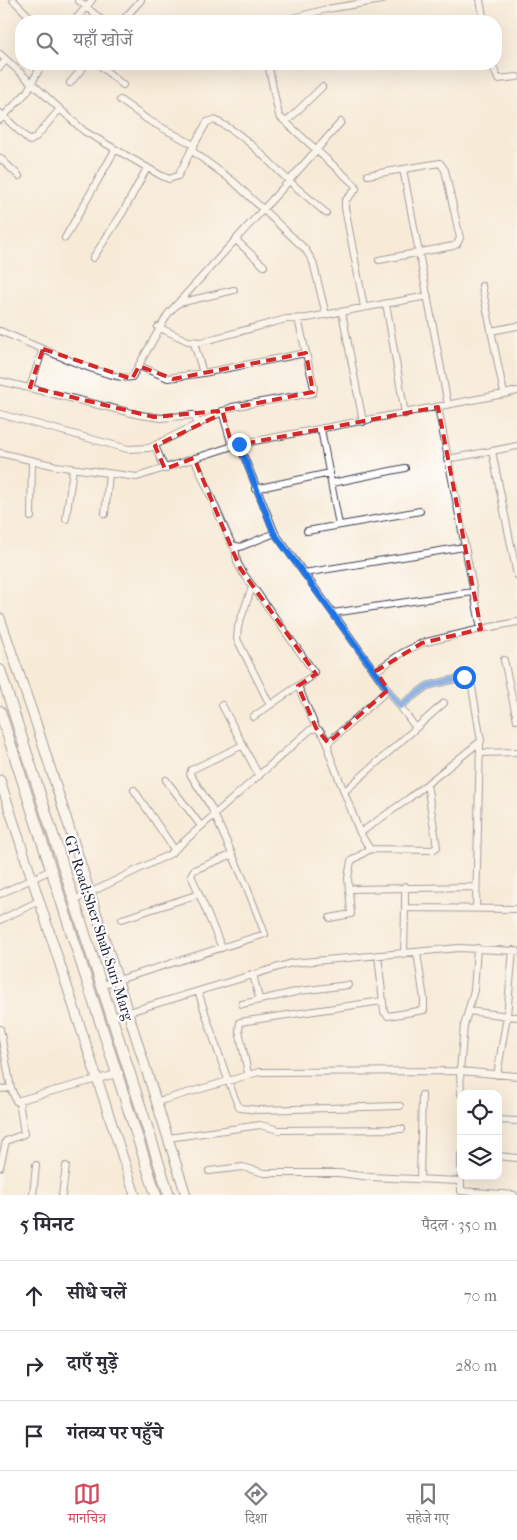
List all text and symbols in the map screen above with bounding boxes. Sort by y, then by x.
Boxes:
search box [15,15,502,70]
icon: search [33,29,61,57]
text: यहाँ खोजें [73,29,133,51]
route end [228,433,251,456]
route start [453,666,476,689]
street label: GT Road;Sher Shah Suri Marg [60,833,138,1024]
map controls [457,1090,502,1180]
button: locate [457,1090,502,1135]
button: layers [457,1135,502,1180]
text: 5 मिनट [20,1212,73,1236]
text: पैदल · 350 m [422,1215,497,1234]
icon: ahead [20,1282,48,1310]
text: सीधे चलें [67,1282,126,1304]
text: 70 m [464,1286,497,1305]
icon: right [20,1352,48,1380]
text: दाएँ मुड़ें [67,1352,118,1374]
text: 280 m [455,1356,497,1375]
icon: arrive [20,1422,48,1450]
text: गंतव्य पर पहुँचे [67,1422,163,1444]
tab: मानचित्र [68,1480,106,1532]
tab: दिशा [242,1480,270,1532]
tab: सहेजे गए [406,1480,449,1532]

